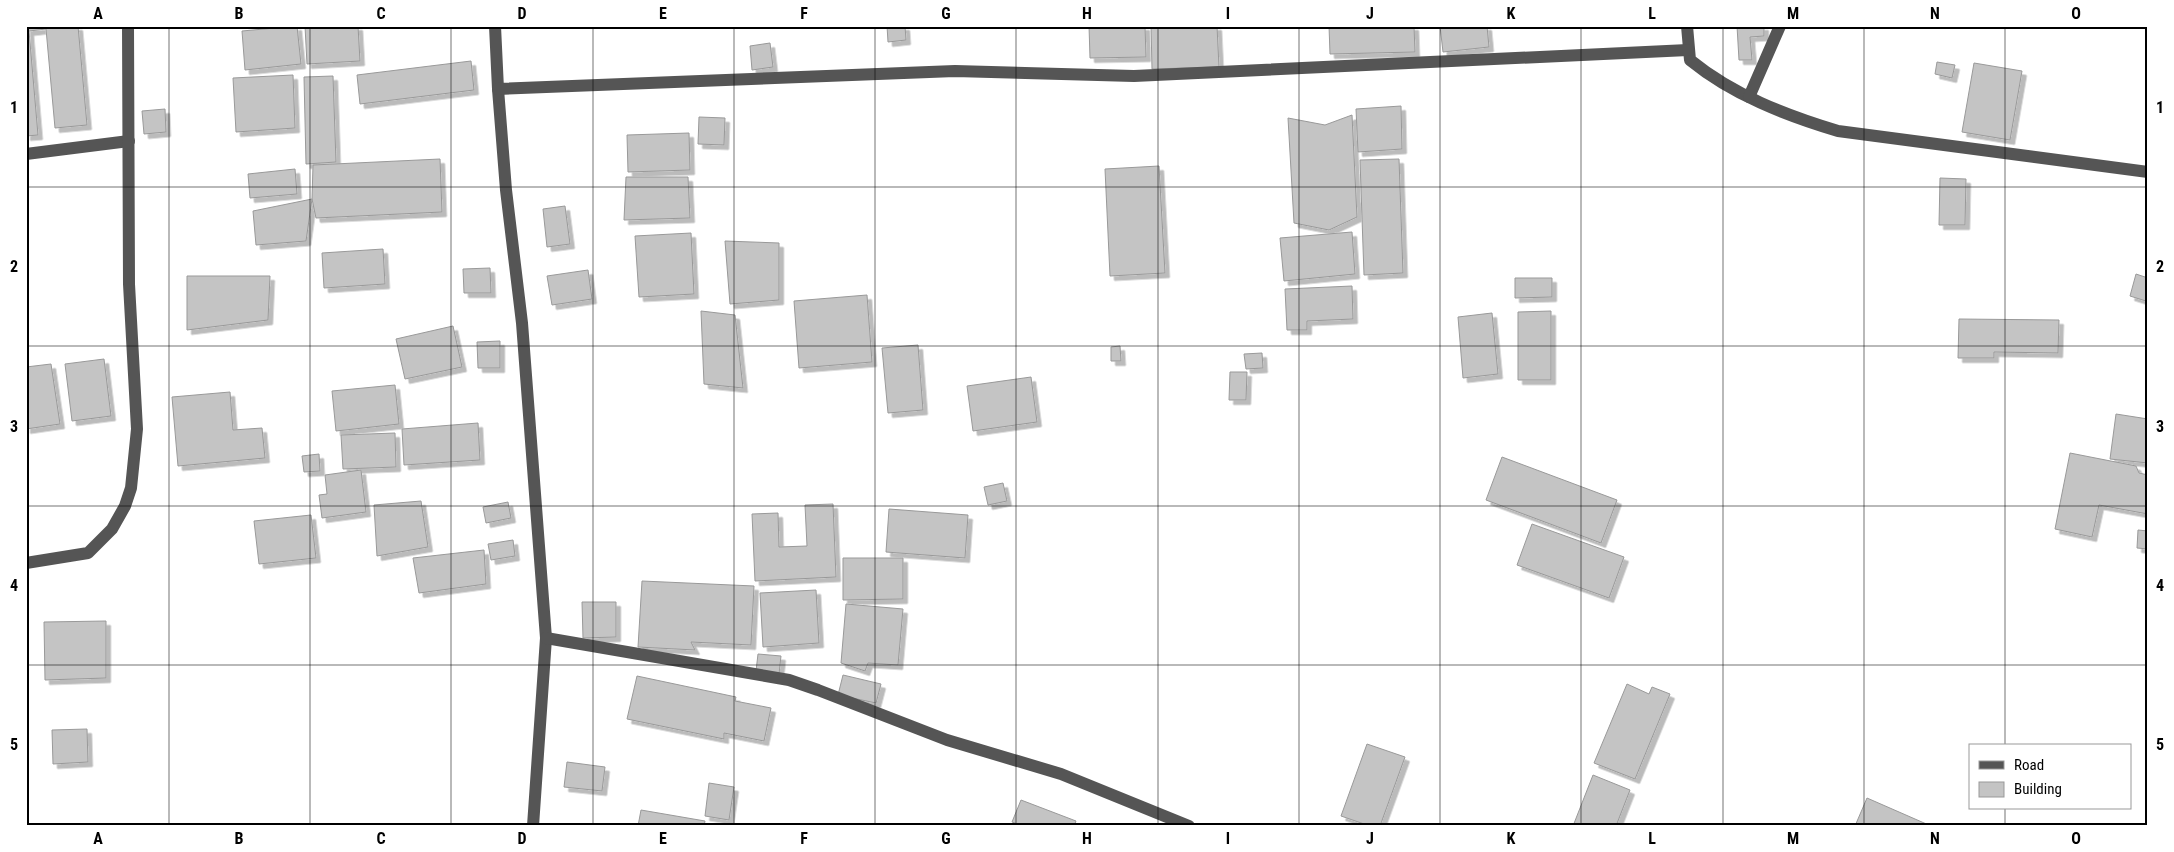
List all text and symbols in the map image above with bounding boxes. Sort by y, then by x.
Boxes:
text: A [93,4,103,23]
text: B [235,4,244,23]
text: C [376,4,386,23]
text: D [517,4,527,23]
text: E [659,4,667,23]
text: F [800,4,808,23]
text: G [941,4,951,23]
text: H [1082,4,1092,23]
text: I [1226,4,1230,23]
text: J [1366,4,1374,23]
text: K [1507,4,1516,23]
text: L [1648,4,1656,23]
text: M [1787,4,1799,23]
text: N [1930,4,1940,23]
text: O [2071,4,2081,23]
text: 1 [10,98,18,117]
text: 1 [2156,98,2164,117]
text: 2 [10,257,18,276]
text: 2 [2156,257,2164,276]
text: 3 [10,417,18,436]
text: 3 [2156,417,2164,436]
text: 4 [10,576,18,595]
text: 4 [2156,576,2164,595]
text: 5 [10,735,18,754]
text: 5 [2156,735,2164,754]
legend [1969,744,2132,810]
text: Road [2014,756,2044,774]
text: Building [2014,780,2062,798]
text: A [93,829,103,848]
text: B [235,829,244,848]
text: C [376,829,386,848]
text: D [517,829,527,848]
text: E [659,829,667,848]
text: F [800,829,808,848]
text: G [941,829,951,848]
text: H [1082,829,1092,848]
text: I [1226,829,1230,848]
text: J [1366,829,1374,848]
text: K [1507,829,1516,848]
text: L [1648,829,1656,848]
text: M [1787,829,1799,848]
text: N [1930,829,1940,848]
text: O [2071,829,2081,848]

